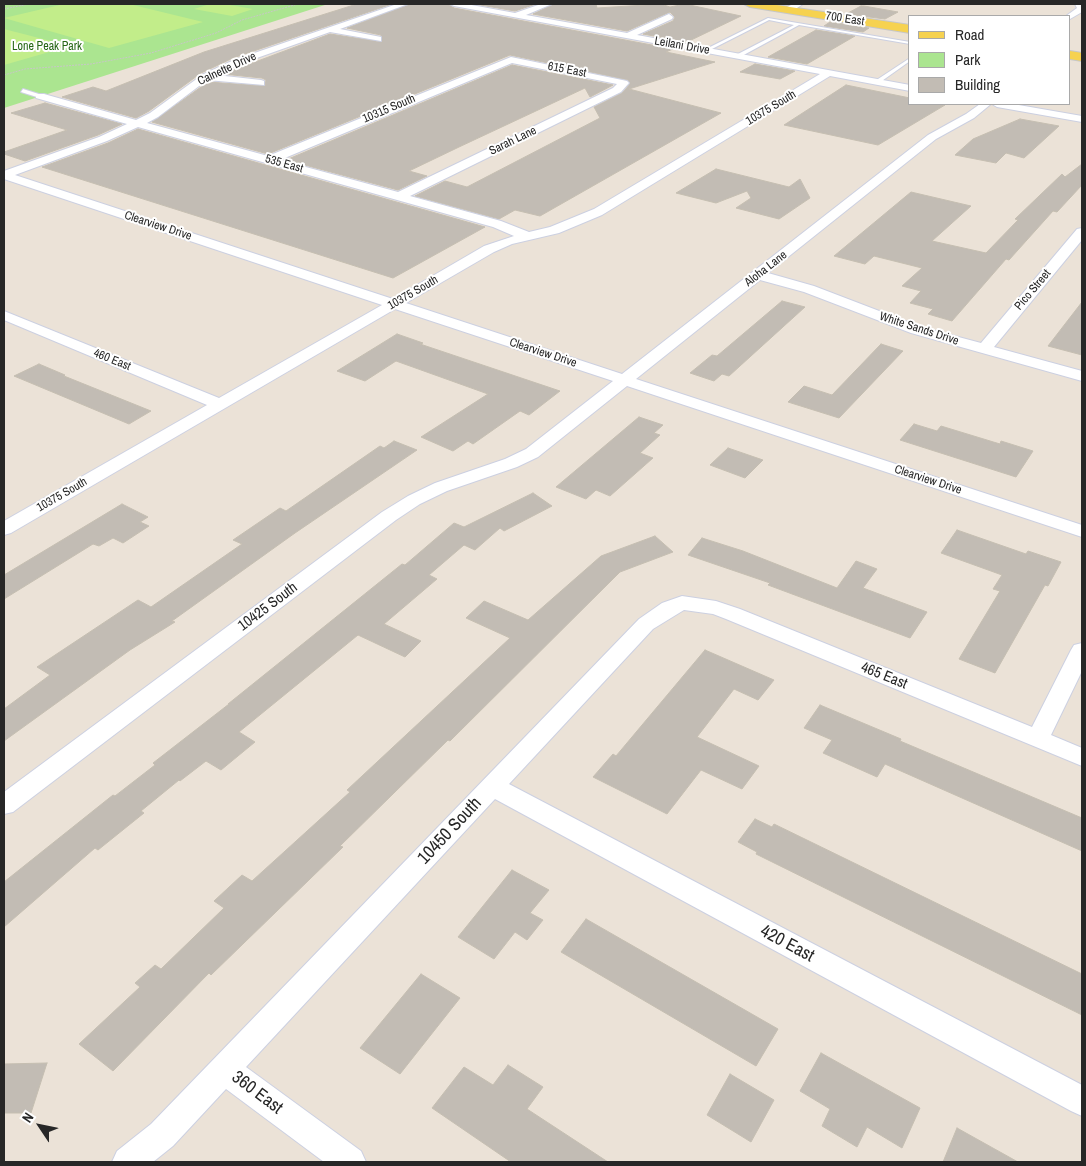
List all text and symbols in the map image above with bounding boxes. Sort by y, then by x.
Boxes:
street label: 700 East [825,9,865,29]
legend [908,15,1071,105]
text: Road [955,24,984,45]
street label: Leilani Drive [653,34,711,58]
park label: Lone Peak Park [12,40,82,54]
street label: Calnette Drive [195,49,259,89]
text: Park [955,49,980,70]
street label: 615 East [547,59,587,81]
text: Building [955,74,1000,95]
street label: 10375 South [743,87,799,129]
street label: 10315 South [360,91,418,127]
street label: Sarah Lane [487,123,539,159]
street label: 535 East [263,152,305,176]
street label: Clearview Drive [122,208,194,244]
street label: Aloha Lane [742,248,790,290]
street label: Pico Street [1012,267,1054,313]
street label: 10375 South [385,273,441,313]
street label: White Sands Drive [878,309,960,349]
street label: Clearview Drive [507,335,579,371]
street label: 460 East [91,346,133,374]
street label: Clearview Drive [892,462,964,498]
street label: 10375 South [34,475,90,515]
street label: 10425 South [235,579,301,635]
street label: 465 East [858,659,910,693]
street label: 10450 South [414,793,486,869]
street label: 420 East [756,921,818,967]
street label: 360 East [227,1067,287,1119]
north arrow [15,1101,65,1151]
text: N [18,1109,37,1126]

